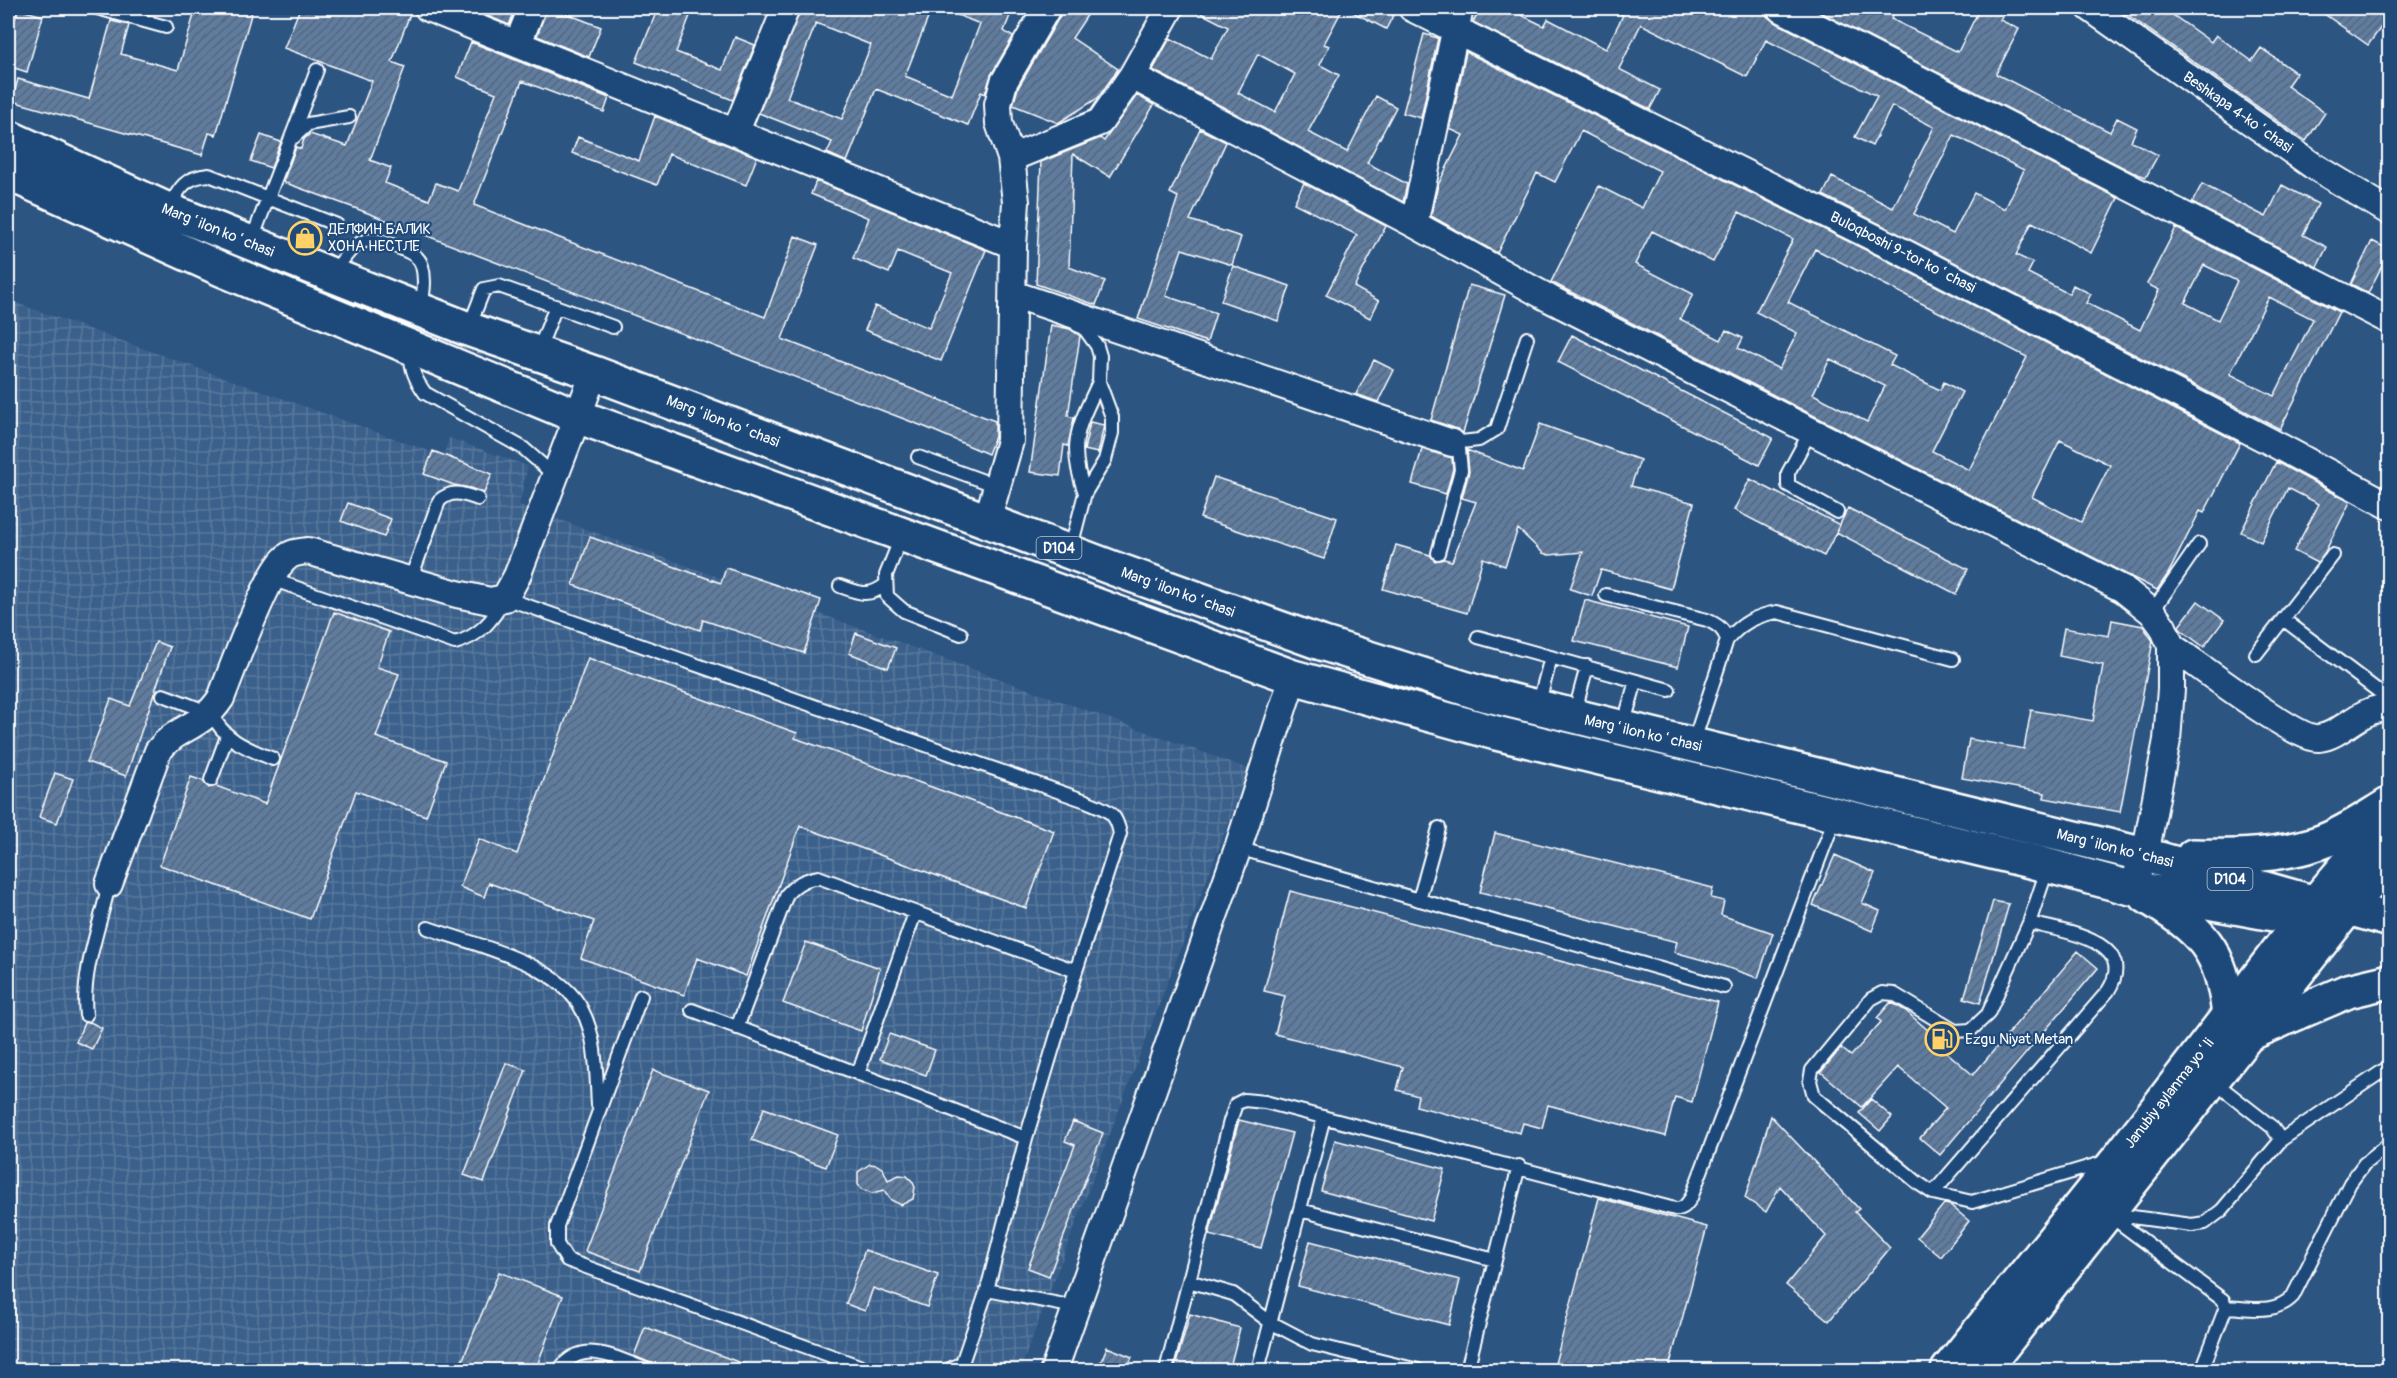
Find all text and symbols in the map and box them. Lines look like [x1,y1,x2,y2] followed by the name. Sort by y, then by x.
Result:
[2179,67,2296,158] street label: Beshkapa 4-koʻchasi
[159,199,277,262] street label: Margʻilon koʻchasi
[1827,207,1979,298] street label: Buloqboshi 9-tor koʻchasi
[287,220,323,256] shop icon: ДЕЛФИН БАЛИК ХОНА НЕСТЛЕ
[327,220,431,256] place label: ДЕЛФИН БАЛИК ХОНА НЕСТЛЕ
[663,391,782,452] street label: Margʻilon koʻchasi
[1036,537,1082,559] road number: D104
[1118,563,1238,622] street label: Margʻilon koʻchasi
[1582,711,1704,756] street label: Margʻilon koʻchasi
[2054,825,2176,872] street label: Margʻilon koʻchasi
[2208,868,2252,890] road number: D104
[1924,1021,1960,1057] fuel station icon: Ezgu Niyat Metan
[1965,1030,2073,1049] place label: Ezgu Niyat Metan
[2120,1034,2219,1152] street label: Janubiy aylanma yoʻli

